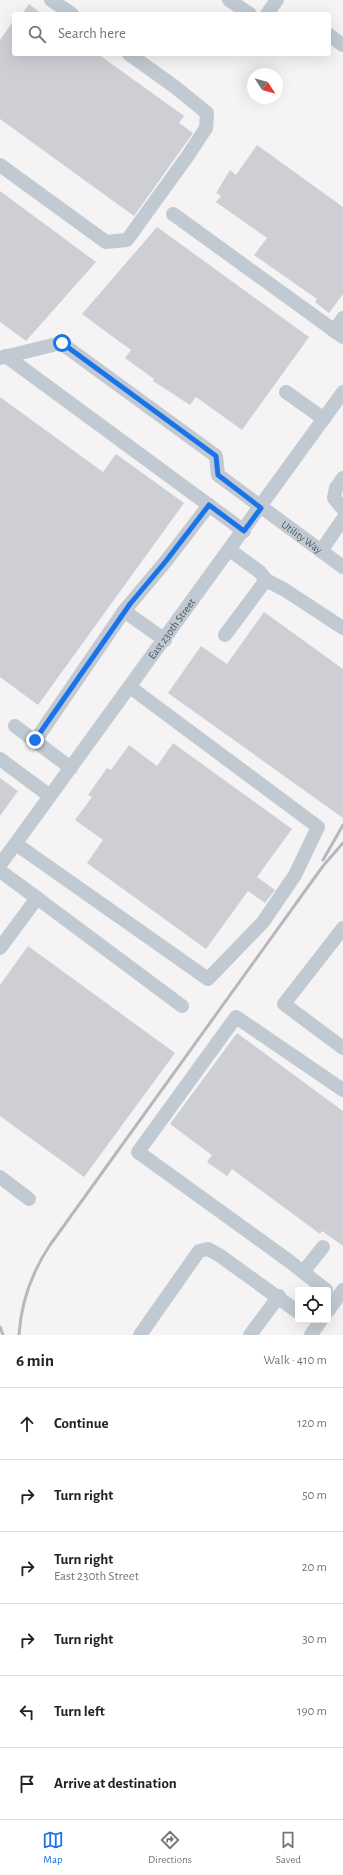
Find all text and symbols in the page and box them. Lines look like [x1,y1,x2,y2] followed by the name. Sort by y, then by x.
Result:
[12,12,331,56] search box
[26,23,48,45] icon: search
[58,26,126,41] text: Search here
[247,68,283,104] north arrow
[53,334,71,352] route start
[280,518,325,555] street label: Utility Way
[146,596,197,661] street label: East 230th Street
[26,731,44,749] route end
[295,1287,331,1323] map controls
[295,1287,331,1323] button: locate
[16,1352,54,1369] text: 6 min
[264,1354,327,1367] text: Walk · 410 m
[16,1413,38,1435] icon: ahead
[54,1416,109,1431] text: Continue
[297,1417,327,1430] text: 120 m
[16,1485,38,1507] icon: right
[54,1488,113,1503] text: Turn right
[302,1489,327,1502] text: 50 m
[54,1552,113,1567] text: Turn right
[16,1557,38,1579] icon: right
[302,1561,327,1574] text: 20 m
[54,1570,139,1583] text: East 230th Street
[16,1629,38,1651] icon: right
[54,1632,113,1647] text: Turn right
[302,1633,327,1646] text: 30 m
[16,1701,38,1723] icon: left
[54,1704,105,1719] text: Turn left
[297,1705,327,1718] text: 190 m
[16,1773,38,1795] icon: arrive
[54,1776,177,1791] text: Arrive at destination
[42,1829,64,1866] tab: Map
[148,1829,192,1866] tab: Directions
[276,1829,301,1866] tab: Saved

